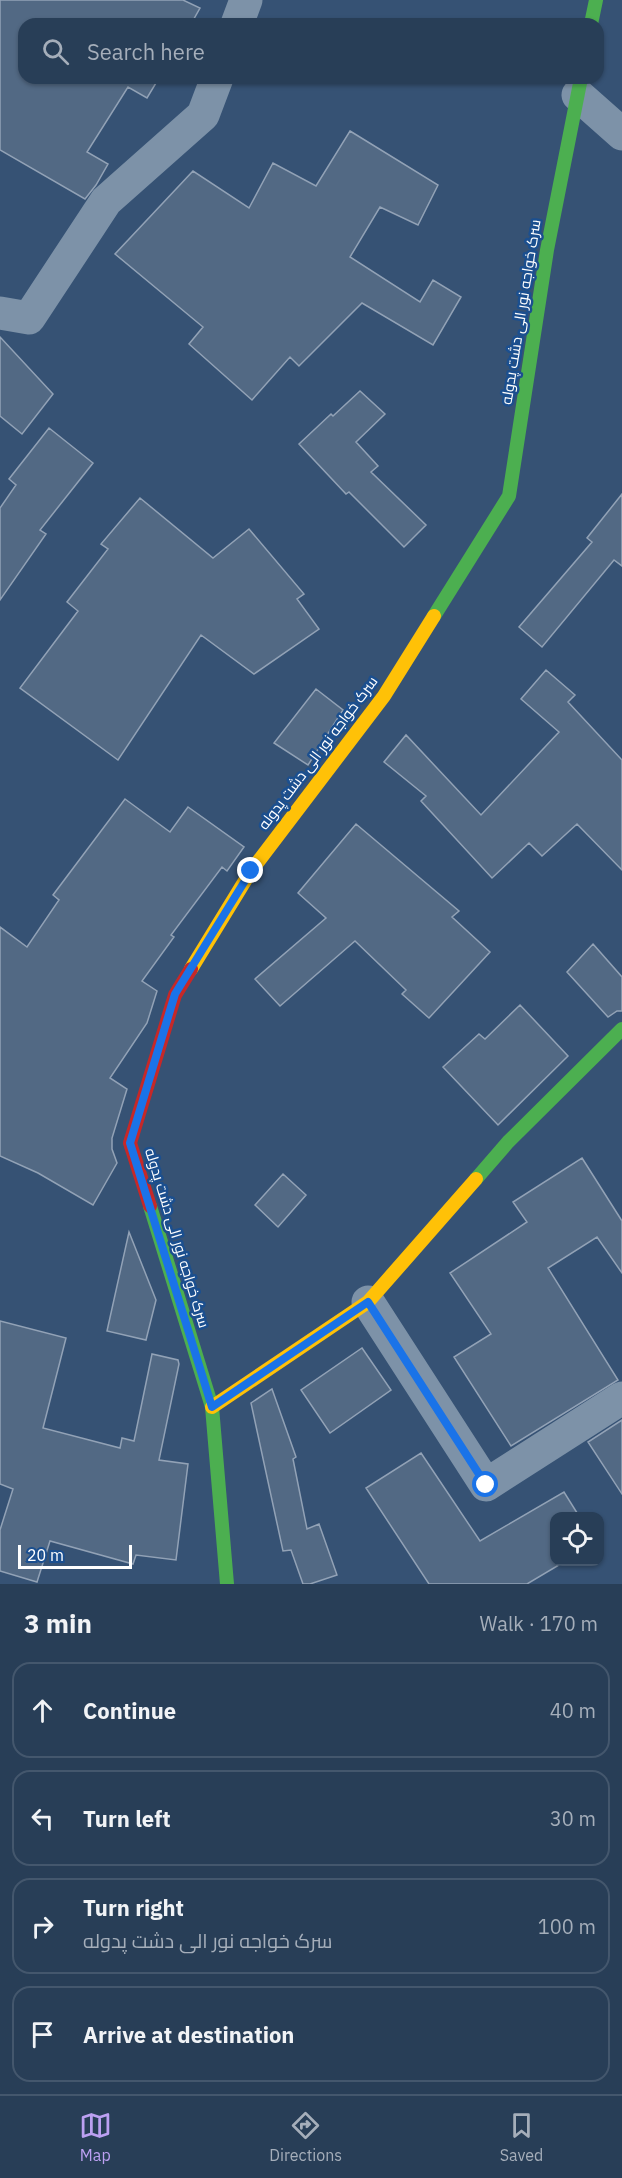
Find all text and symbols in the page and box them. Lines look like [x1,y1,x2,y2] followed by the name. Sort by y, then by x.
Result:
[18,18,604,84] search box
[39,35,72,68] icon: search
[87,37,205,66] text: Search here
[496,218,546,406] street label: سرک خواجه نور الی دشت پدوله
[254,672,382,834] street label: سرک خواجه نور الی دشت پدوله
[237,857,263,883] route end
[140,1146,214,1330] street label: سرک خواجه نور الی دشت پدوله
[472,1471,498,1497] route start
[550,1512,604,1566] map controls
[550,1512,604,1566] button: locate
[18,1542,132,1570] scale bar
[27,1545,64,1565] text: 20 m
[24,1606,92,1640] text: 3 min
[480,1610,598,1637] text: Walk · 170 m
[26,1694,59,1727] icon: ahead
[83,1696,176,1725] text: Continue
[550,1697,596,1724] text: 40 m
[26,1802,59,1835] icon: left
[83,1804,171,1833] text: Turn left
[550,1805,596,1832] text: 30 m
[83,1893,184,1922] text: Turn right
[26,1910,59,1943] icon: right
[538,1913,596,1940] text: 100 m
[83,1927,332,1954] text: سرک خواجه نور الی دشت پدوله
[26,2018,59,2051] icon: arrive
[83,2020,294,2049] text: Arrive at destination
[79,2109,112,2165] tab: Map
[269,2109,342,2165] tab: Directions
[500,2109,543,2165] tab: Saved

